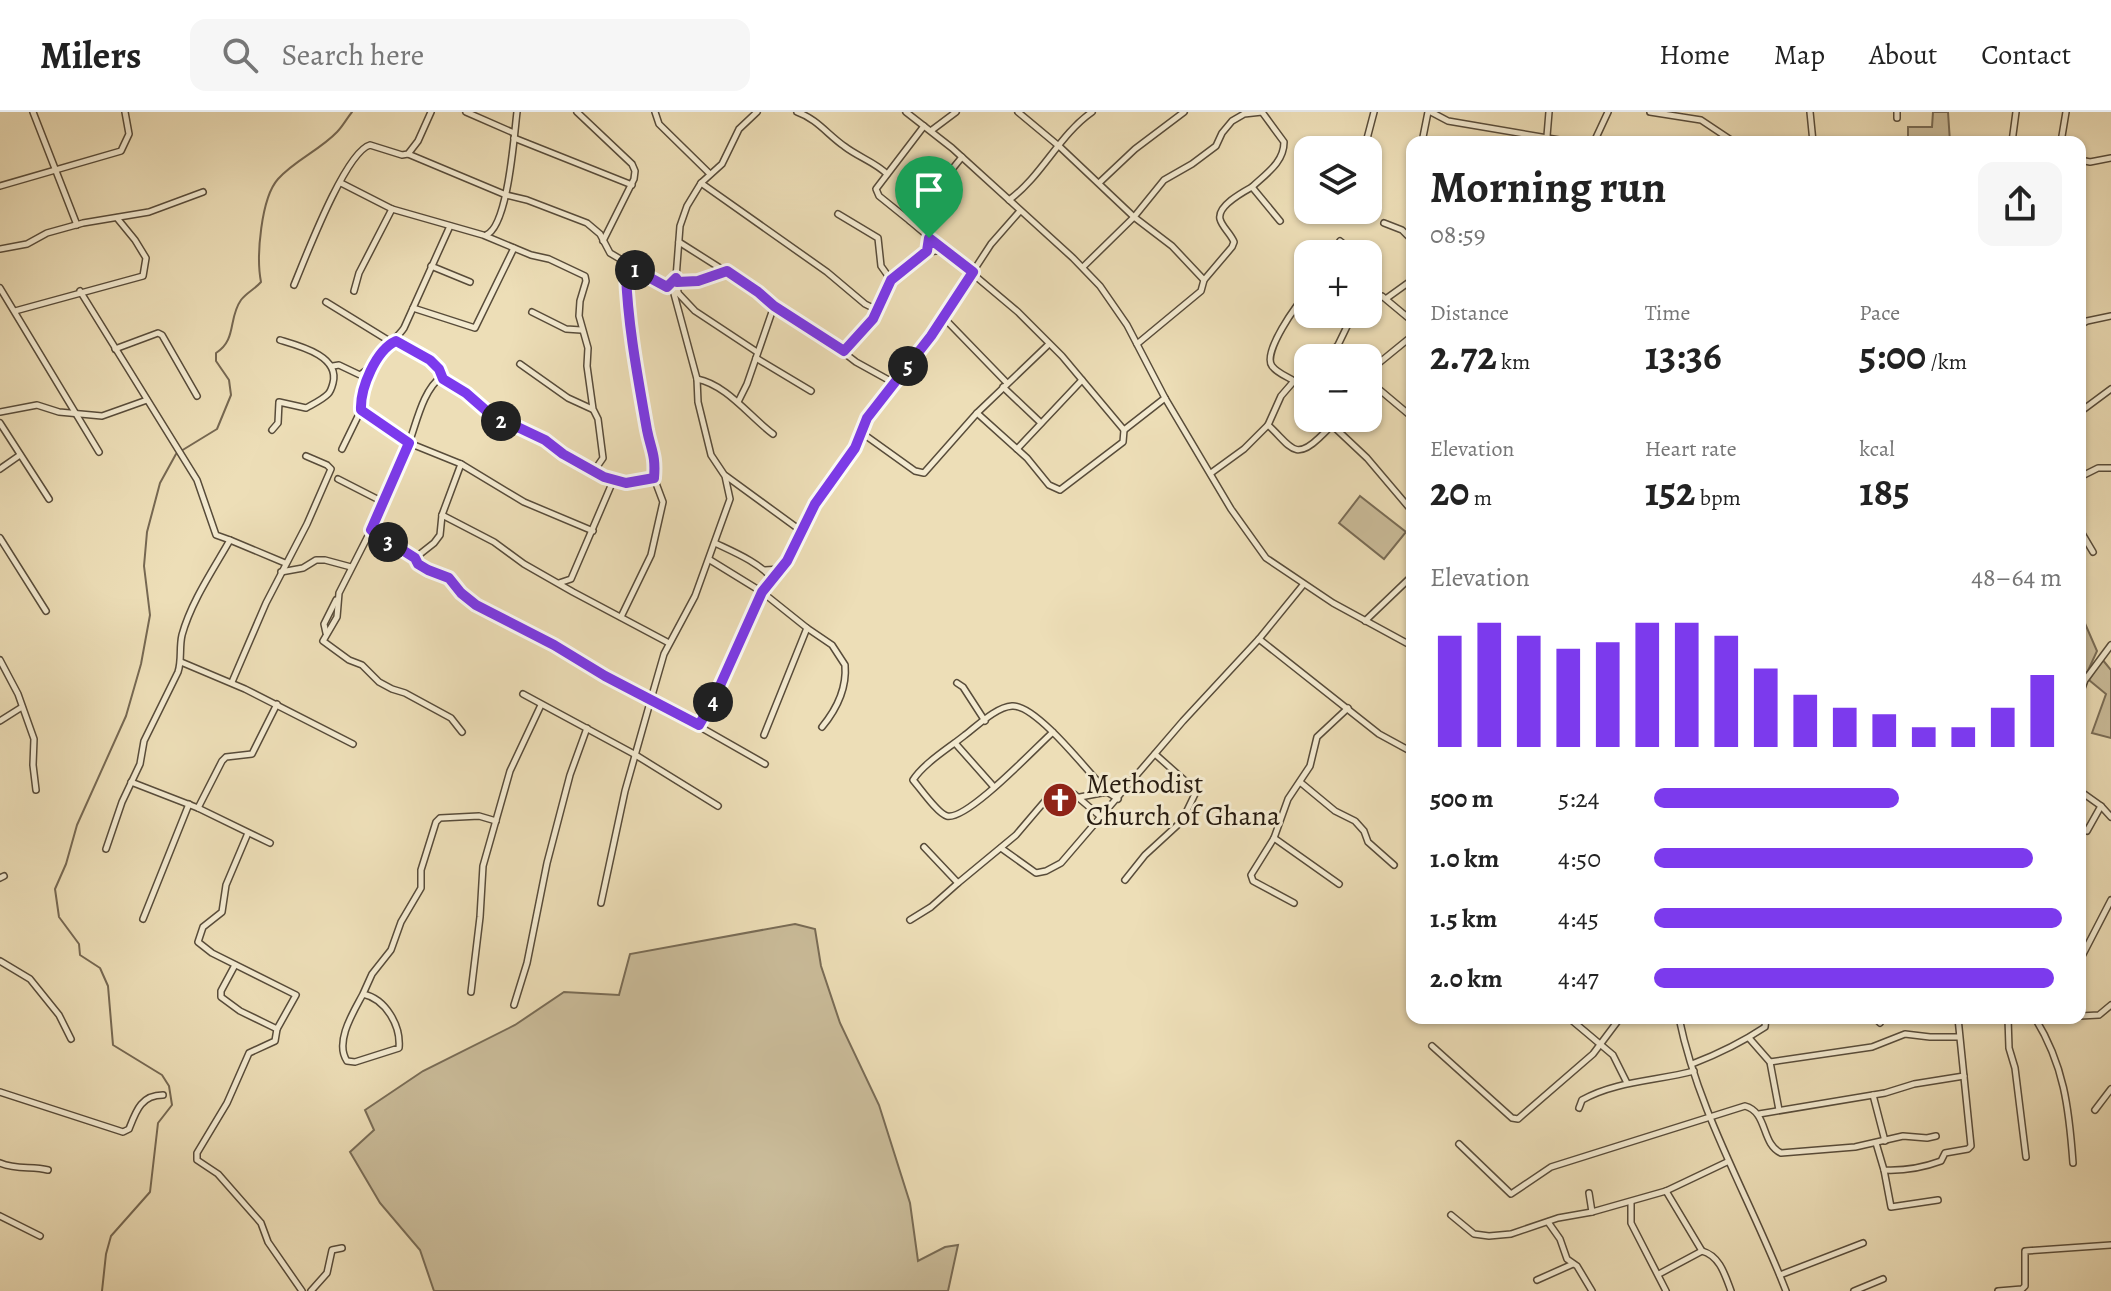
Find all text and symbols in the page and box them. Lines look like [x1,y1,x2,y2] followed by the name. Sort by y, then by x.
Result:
[190,19,750,91] search box
[40,29,142,81] text: Milers
[218,33,262,77] icon: search
[282,35,424,75] text: Search here
[1659,36,1730,74] text: Home
[1774,36,1825,74] text: Map
[1869,36,1937,74] text: About
[1981,36,2071,74] text: Contact
[1294,136,1382,432] map controls
[1294,136,1382,224] button: layers
[895,156,963,238] pin
[1430,157,1666,217] text: Morning run
[1978,162,2062,246] button: share
[907,168,951,212] icon: arrive
[1430,217,1486,252] text: 08:59
[1294,240,1382,328] button: +
[615,250,655,290] pin: 1
[631,255,639,285] text: 1
[1430,298,1509,328] text: Distance
[1645,298,1690,328] text: Time
[1859,298,1900,328] text: Pace
[1430,328,1497,383] text: 2.72
[1645,328,1722,383] text: 13:36
[1859,328,1926,383] text: 5:00
[1294,344,1382,432] button: −
[888,346,928,386] pin: 5
[1497,347,1530,377] text: km
[1926,347,1967,377] text: /km
[903,351,913,381] text: 5
[481,401,521,441] pin: 2
[496,406,506,436] text: 2
[1430,434,1514,464] text: Elevation
[1645,434,1737,464] text: Heart rate
[1859,434,1895,464] text: kcal
[1430,464,1469,519] text: 20
[1645,464,1695,519] text: 152
[1859,464,1910,519] text: 185
[1469,483,1492,513] text: m
[1695,483,1741,513] text: bpm
[368,522,408,562] pin: 3
[383,527,393,557] text: 3
[1430,560,1530,595] text: Elevation
[1971,560,2062,595] text: 48–64 m
[693,682,733,722] pin: 4
[708,687,718,717] text: 4
[1086,765,1280,835] place label: Methodist Church of Ghana
[1041,781,1079,819] church icon: Methodist Church of Ghana
[1430,781,1494,816] text: 500 m
[1558,781,1600,816] text: 5:24
[1430,841,1499,876] text: 1.0 km
[1558,841,1601,876] text: 4:50
[1430,901,1497,936] text: 1.5 km
[1558,901,1599,936] text: 4:45
[1430,961,1503,996] text: 2.0 km
[1558,961,1599,996] text: 4:47

